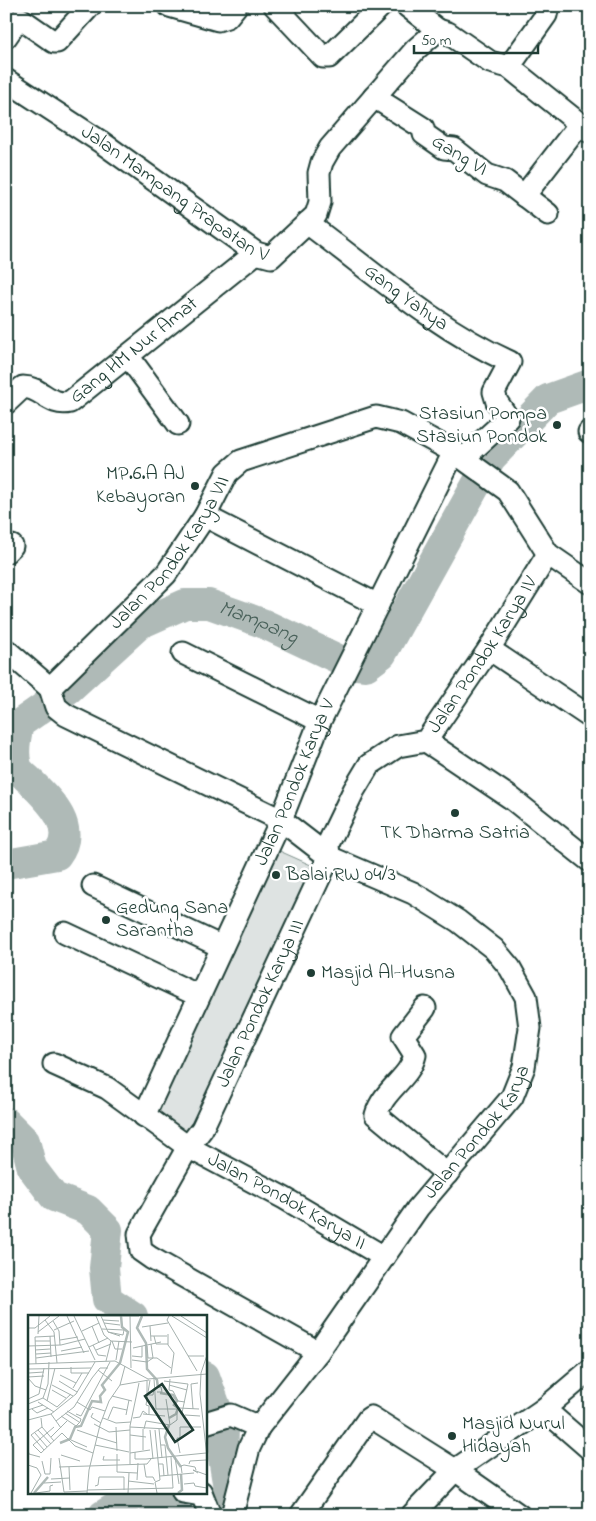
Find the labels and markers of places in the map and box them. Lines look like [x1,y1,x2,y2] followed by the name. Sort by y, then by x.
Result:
[416,400,547,452] place label: Stasiun Pompa Stasiun Pondok
[551,419,563,431] marker: Stasiun Pompa Stasiun Pondok
[96,460,185,512] place label: MP.6.A AJ Kebayoran
[189,480,201,492] marker: MP.6.A AJ Kebayoran
[449,807,461,819] marker: TK Dharma Satria
[380,819,530,848] place label: TK Dharma Satria
[285,861,396,890] place label: Balai RW 04/3
[270,869,282,881] marker: Balai RW 04/3
[116,894,228,946] place label: Gedung Sana Sarantha
[100,914,112,926] marker: Gedung Sana Sarantha
[321,959,455,988] place label: Masjid Al-Husna
[305,967,317,979] marker: Masjid Al-Husna
[462,1410,565,1462] place label: Masjid Nurul Hidayah
[446,1430,458,1442] marker: Masjid Nurul Hidayah

